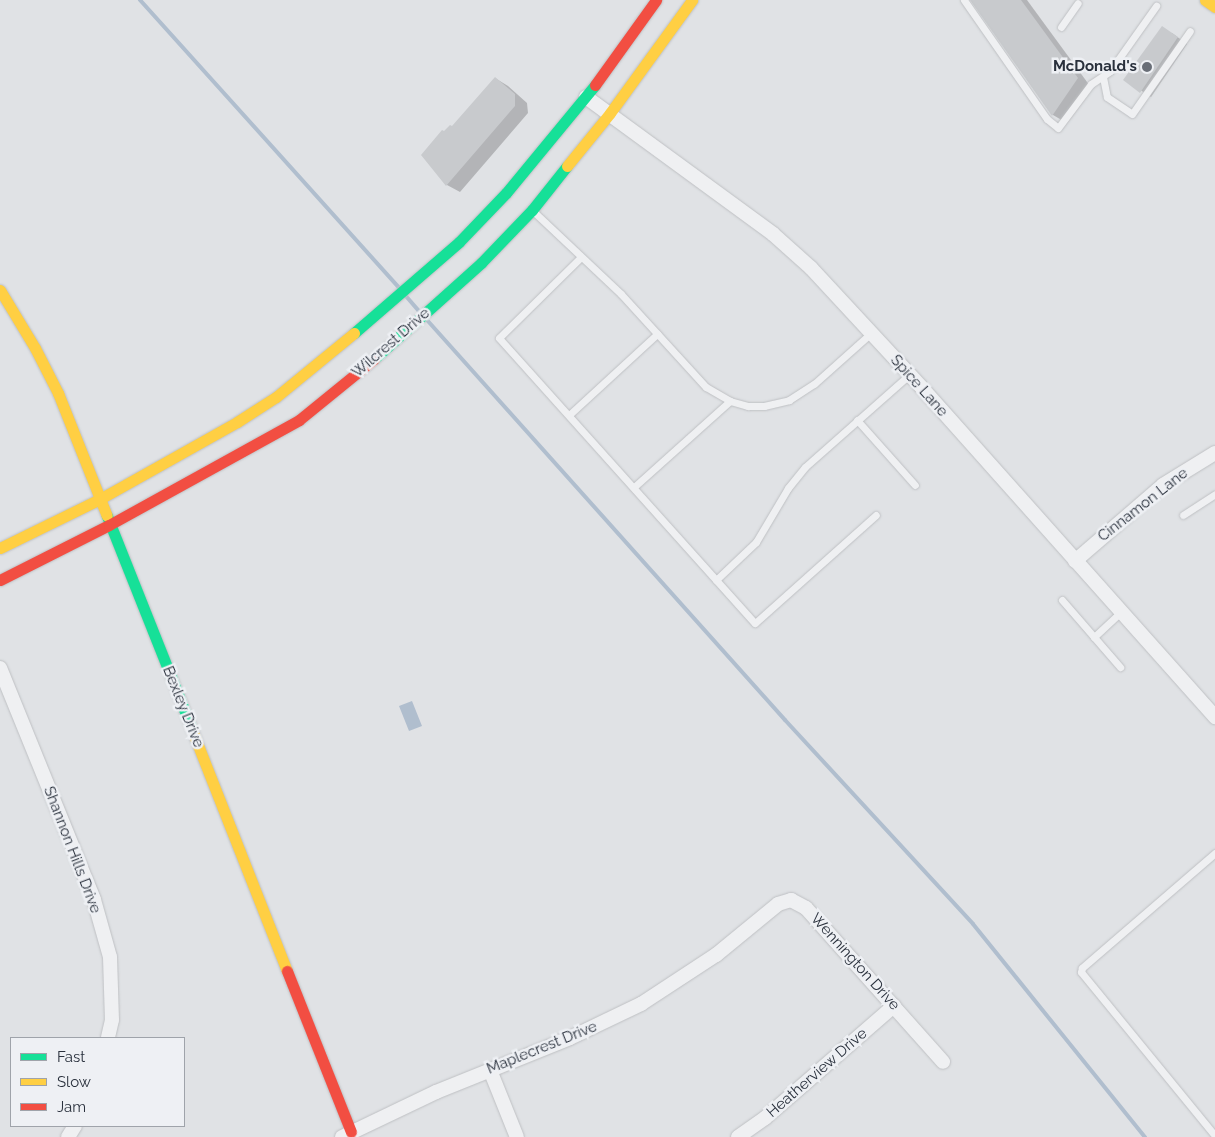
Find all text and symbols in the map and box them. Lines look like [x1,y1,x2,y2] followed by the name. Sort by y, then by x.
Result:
[1053,58,1137,76] place label: McDonald's
[1141,61,1153,73] marker: McDonald's
[348,304,434,382] street label: Wilcrest Drive
[887,351,951,421] street label: Spice Lane
[1095,464,1191,546] street label: Cinnamon Lane
[158,664,208,750] street label: Bexley Drive
[40,784,104,916] street label: Shannon Hills Drive
[807,910,903,1014] street label: Wennington Drive
[484,1018,600,1078] street label: Maplecrest Drive
[763,1024,871,1122] street label: Heatherview Drive
[10,1037,185,1127] legend
[57,1048,85,1066] text: Fast
[57,1073,91,1091] text: Slow
[57,1098,86,1116] text: Jam

